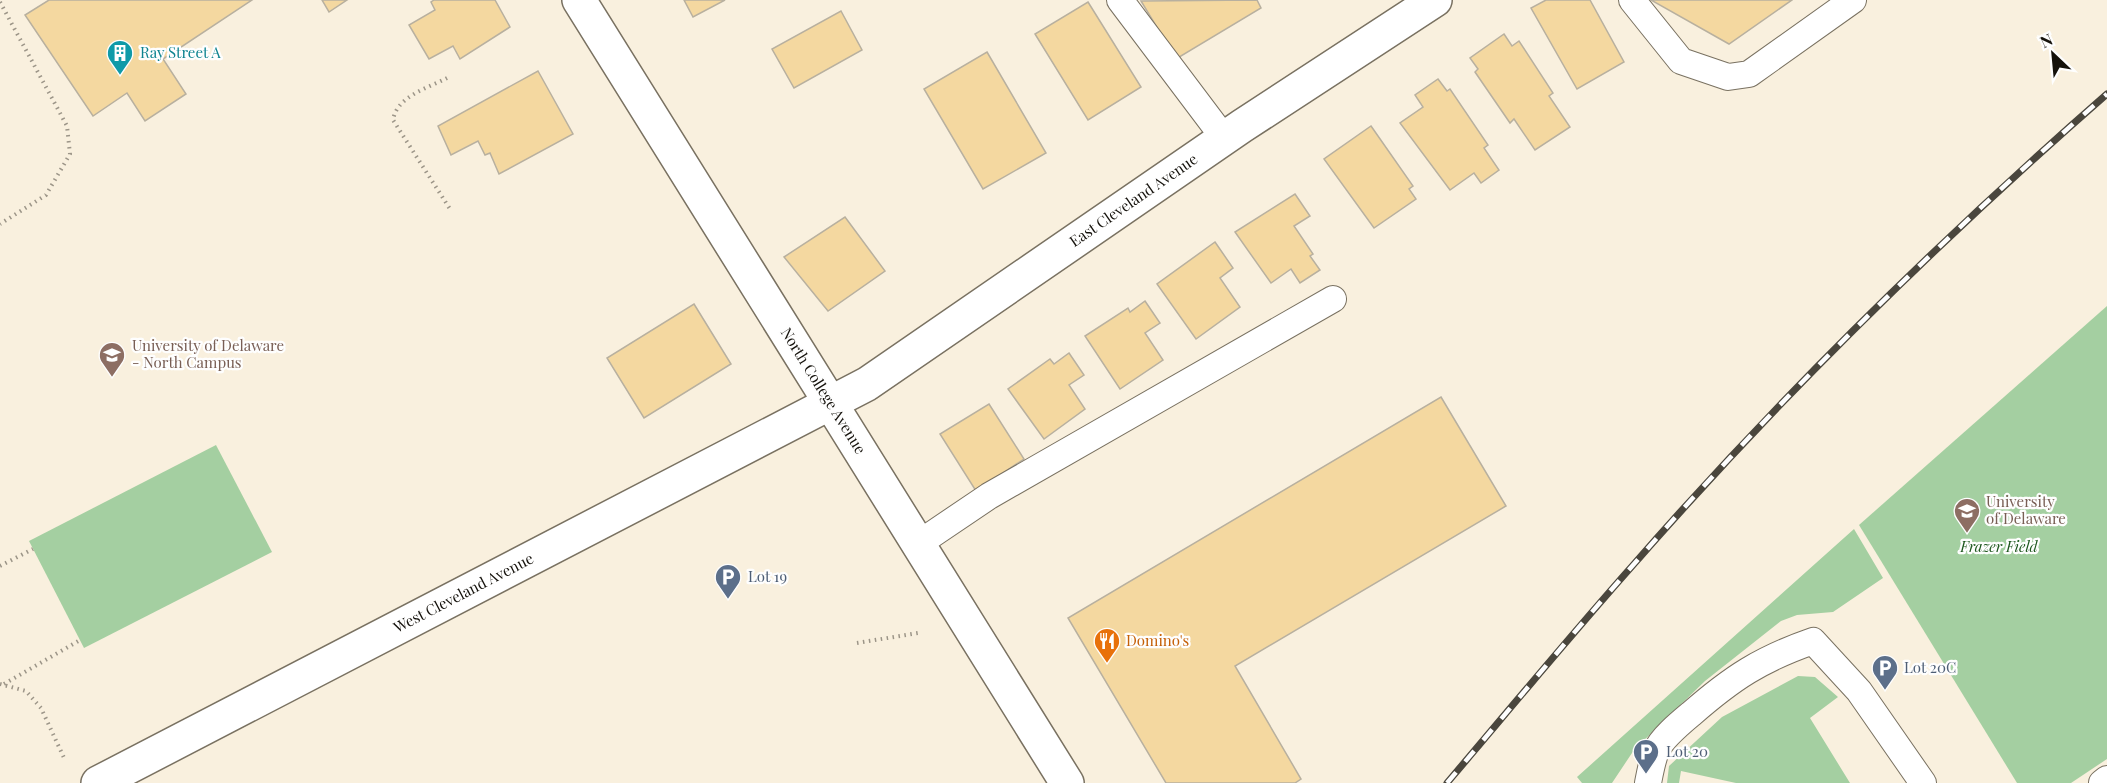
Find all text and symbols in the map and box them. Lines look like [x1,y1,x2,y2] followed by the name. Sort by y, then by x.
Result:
[2023,24,2083,84] north arrow
[2036,28,2056,52] text: N
[105,38,135,76] building icon: Ray Street A
[140,42,221,62] place label: Ray Street A
[1065,149,1201,251] street label: East Cleveland Avenue
[777,323,871,457] street label: North College Avenue
[132,335,284,372] place label: University of Delaware - North Campus
[97,340,127,378] school or university icon: University of Delaware - North Campus
[1986,491,2066,528] place label: University of Delaware
[1952,496,1982,534] school or university icon: University of Delaware
[1959,536,2039,556] park label: Frazer Field
[389,548,537,637] street label: West Cleveland Avenue
[713,562,743,600] parking icon: Lot 19
[748,566,787,586] place label: Lot 19
[1092,626,1122,664] restaurant icon: Domino's
[1126,630,1189,650] place label: Domino's
[1870,653,1900,691] parking icon: Lot 20C
[1904,657,1956,677] place label: Lot 20C
[1631,737,1661,775] parking icon: Lot 20
[1666,741,1708,761] place label: Lot 20

